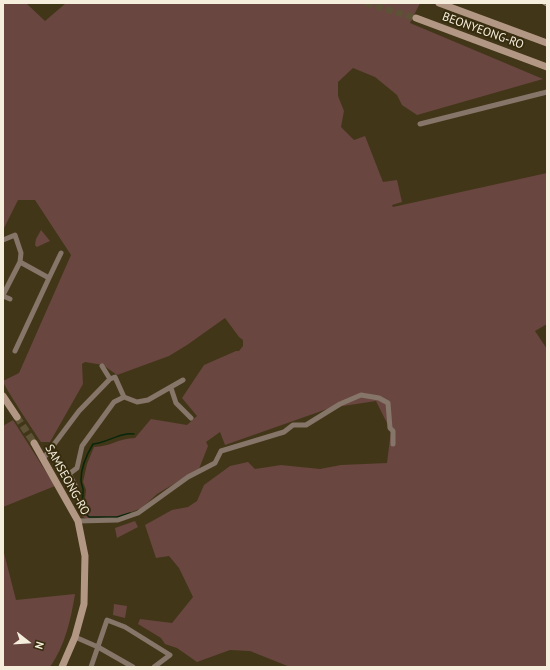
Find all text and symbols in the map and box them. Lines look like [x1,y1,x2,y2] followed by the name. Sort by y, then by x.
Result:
[440,10,526,52] street label: BEONYEONG-RO
[42,442,92,518] street label: SAMSEONG-RO
[8,622,48,662] north arrow
[32,640,47,651] text: N

